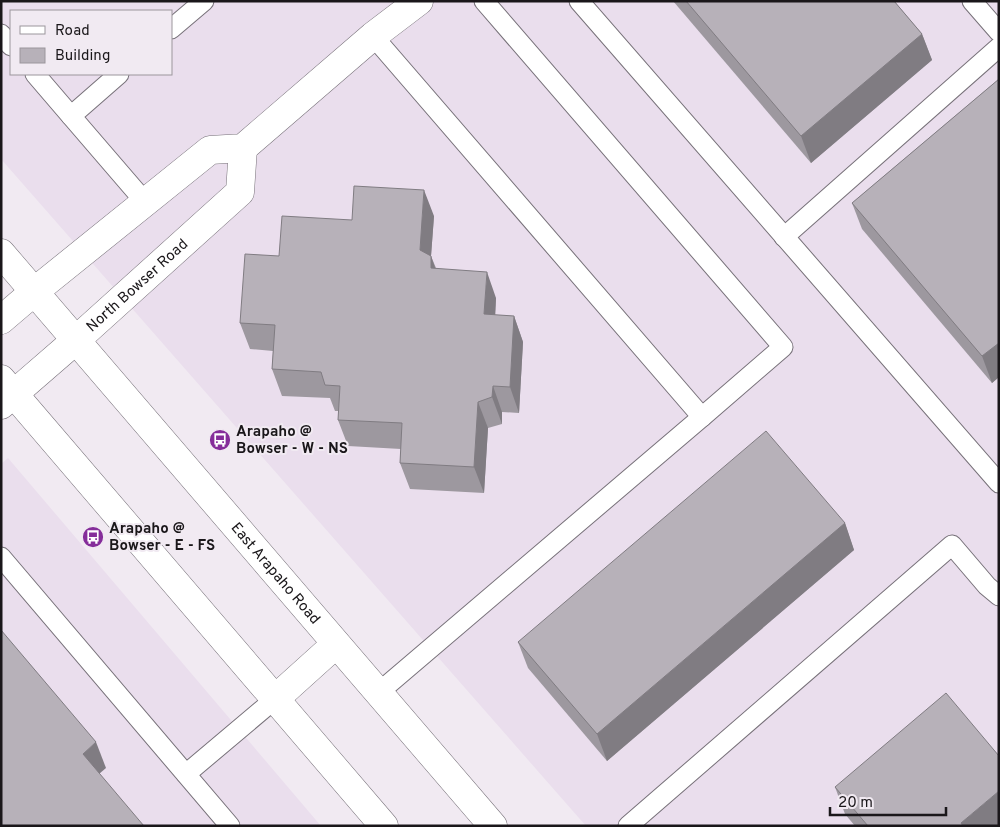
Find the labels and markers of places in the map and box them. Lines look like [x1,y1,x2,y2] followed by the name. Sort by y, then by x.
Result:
[236,423,348,459] place label: Arapaho @ Bowser - W - NS
[208,428,232,452] bus stop icon: Arapaho @ Bowser - W - NS
[109,520,215,556] place label: Arapaho @ Bowser - E - FS
[81,525,105,549] bus stop icon: Arapaho @ Bowser - E - FS

